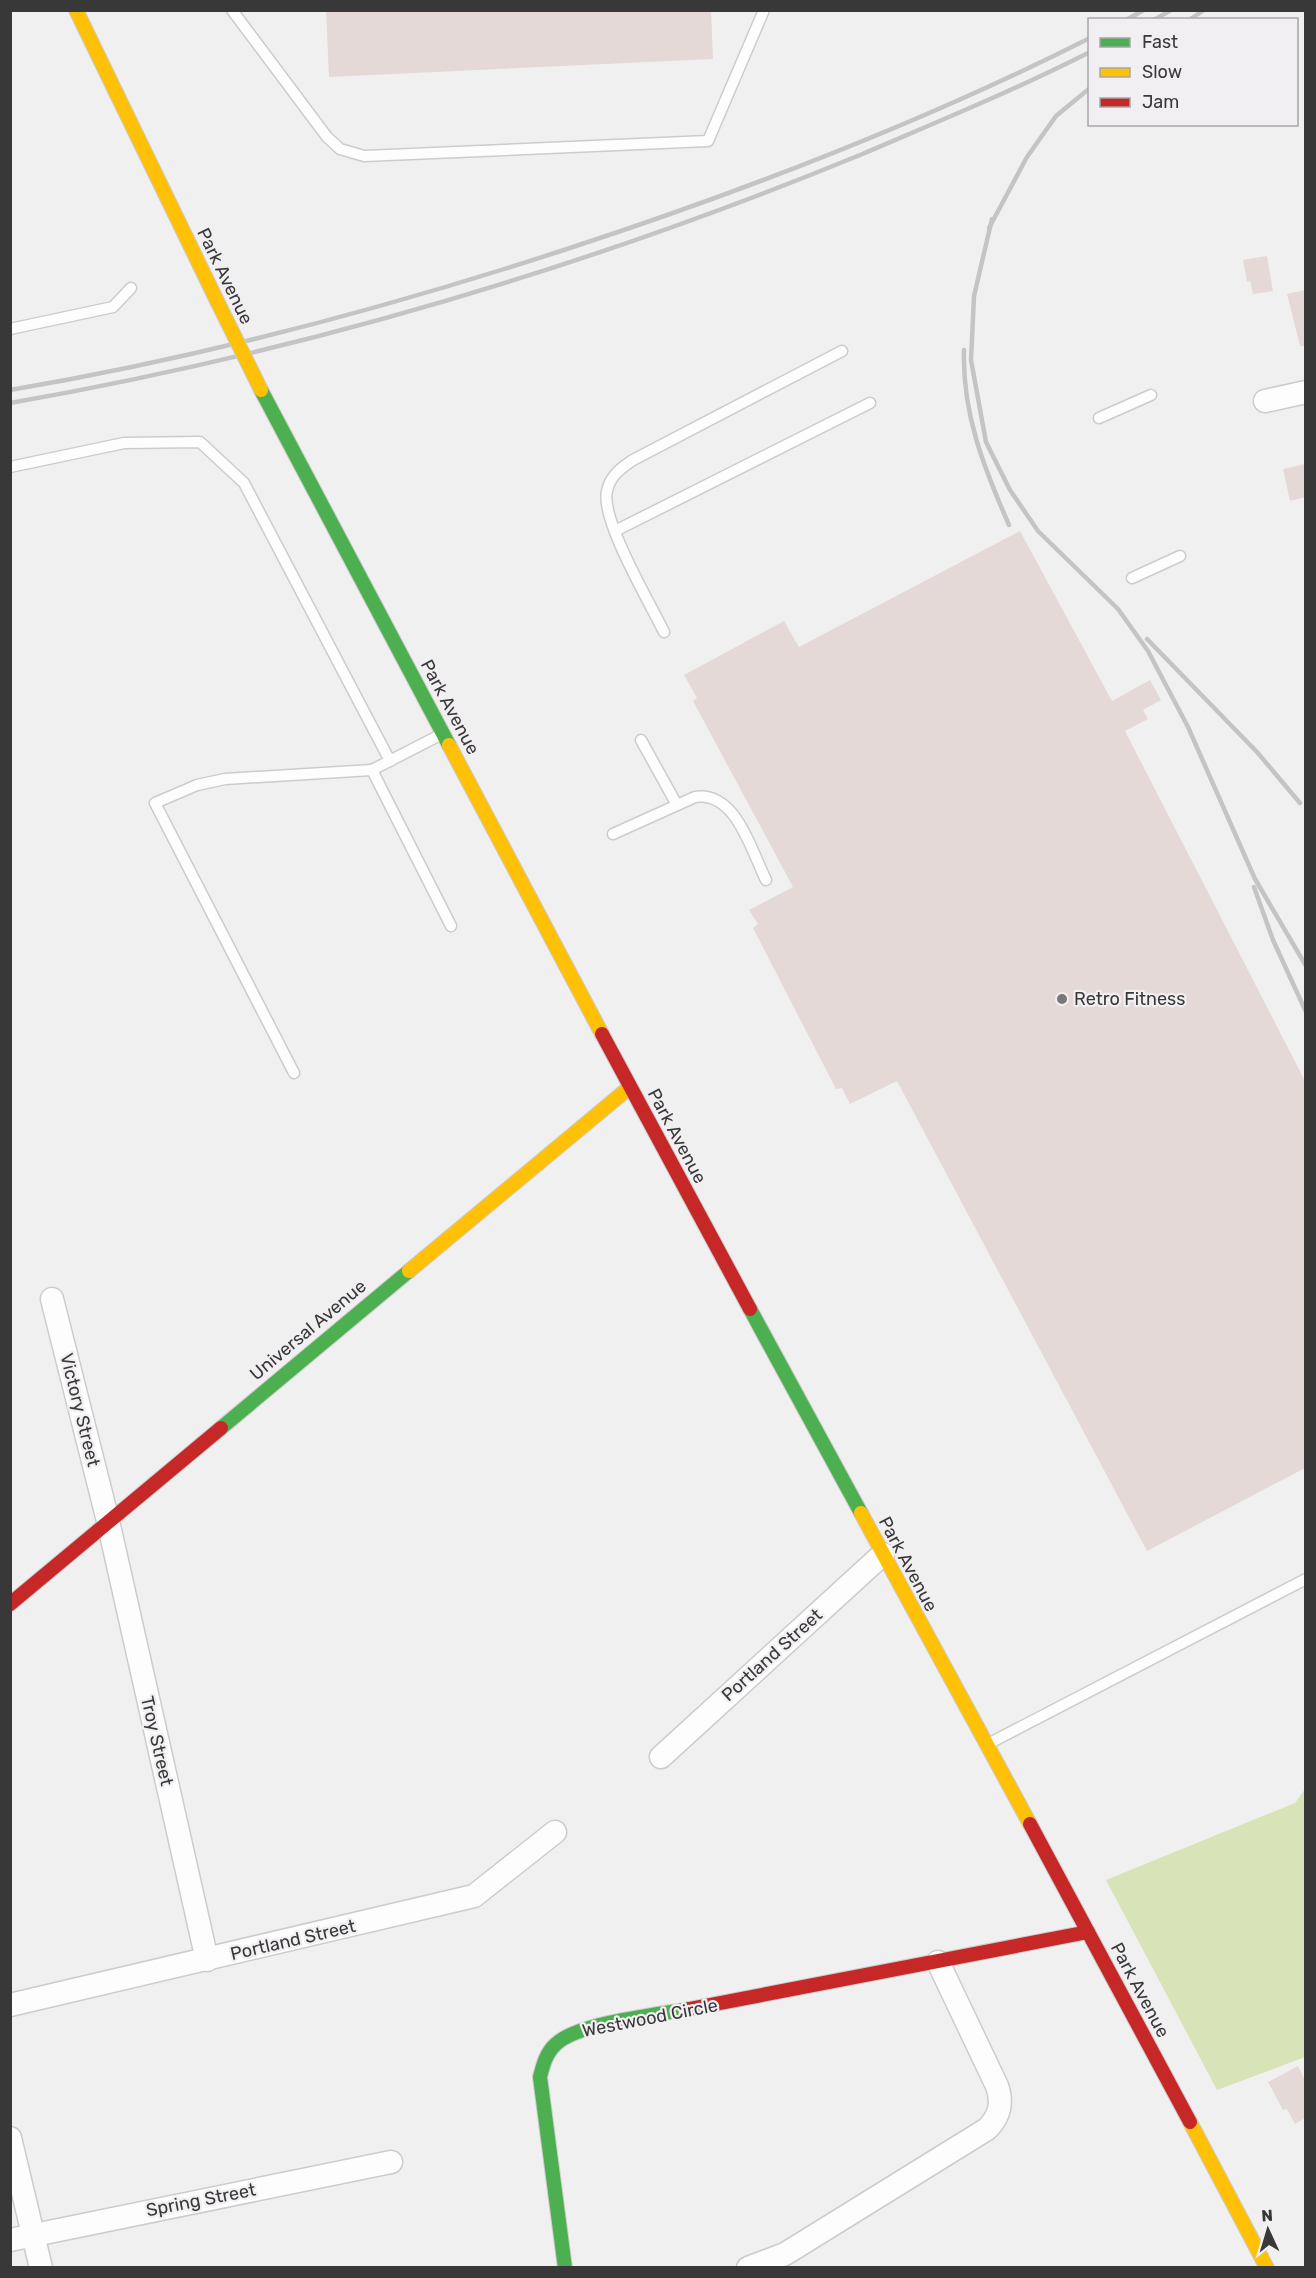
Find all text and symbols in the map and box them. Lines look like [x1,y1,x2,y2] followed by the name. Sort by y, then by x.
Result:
[1088,18,1298,126] legend
[1142,31,1178,53] text: Fast
[1142,61,1182,83] text: Slow
[1142,91,1179,113] text: Jam
[192,224,258,328] street label: Park Avenue
[416,656,484,758] street label: Park Avenue
[1074,988,1185,1010] place label: Retro Fitness
[1055,992,1069,1006] marker: Retro Fitness
[643,1085,711,1187] street label: Park Avenue
[245,1275,371,1385] street label: Universal Avenue
[55,1351,105,1469] street label: Victory Street
[874,1513,942,1615] street label: Park Avenue
[717,1604,827,1706] street label: Portland Street
[136,1694,178,1788] street label: Troy Street
[228,1915,358,1965] street label: Portland Street
[1106,1939,1174,2041] street label: Park Avenue
[580,1994,720,2042] street label: Westwood Circle
[144,2179,258,2221] street label: Spring Street
[1238,2200,1298,2260] north arrow
[1261,2206,1273,2225] text: N

